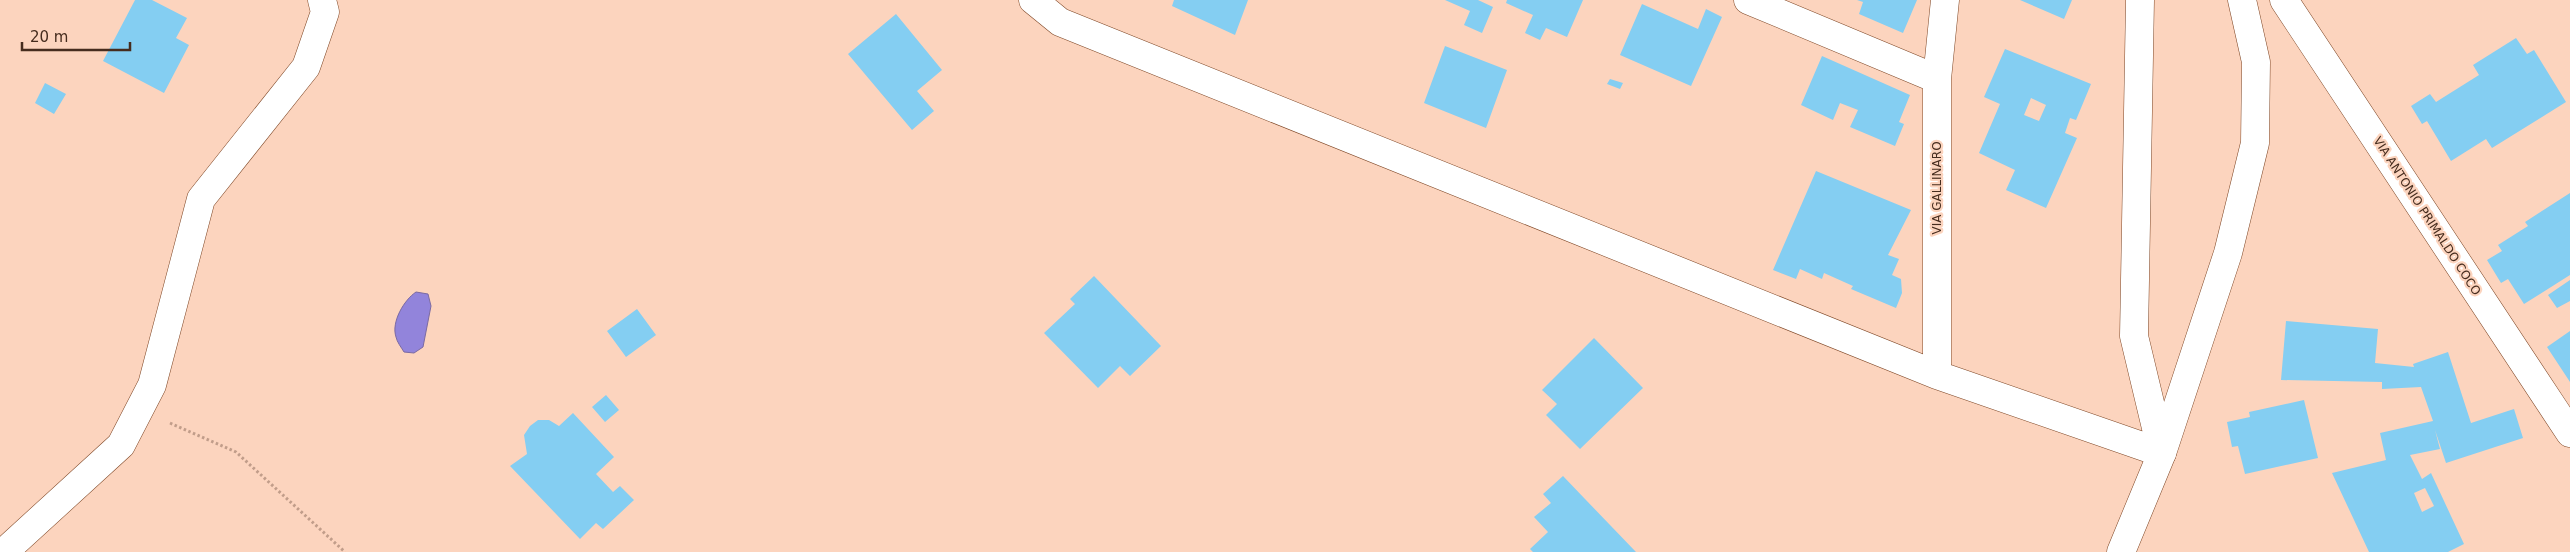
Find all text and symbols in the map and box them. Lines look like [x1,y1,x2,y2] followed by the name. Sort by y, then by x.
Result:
[22,20,130,52] scale bar
[30,28,68,46] text: 20 m
[2370,134,2484,298] street label: VIA ANTONIO PRIMALDO COCO
[1930,141,1944,235] street label: VIA GALLINARO

